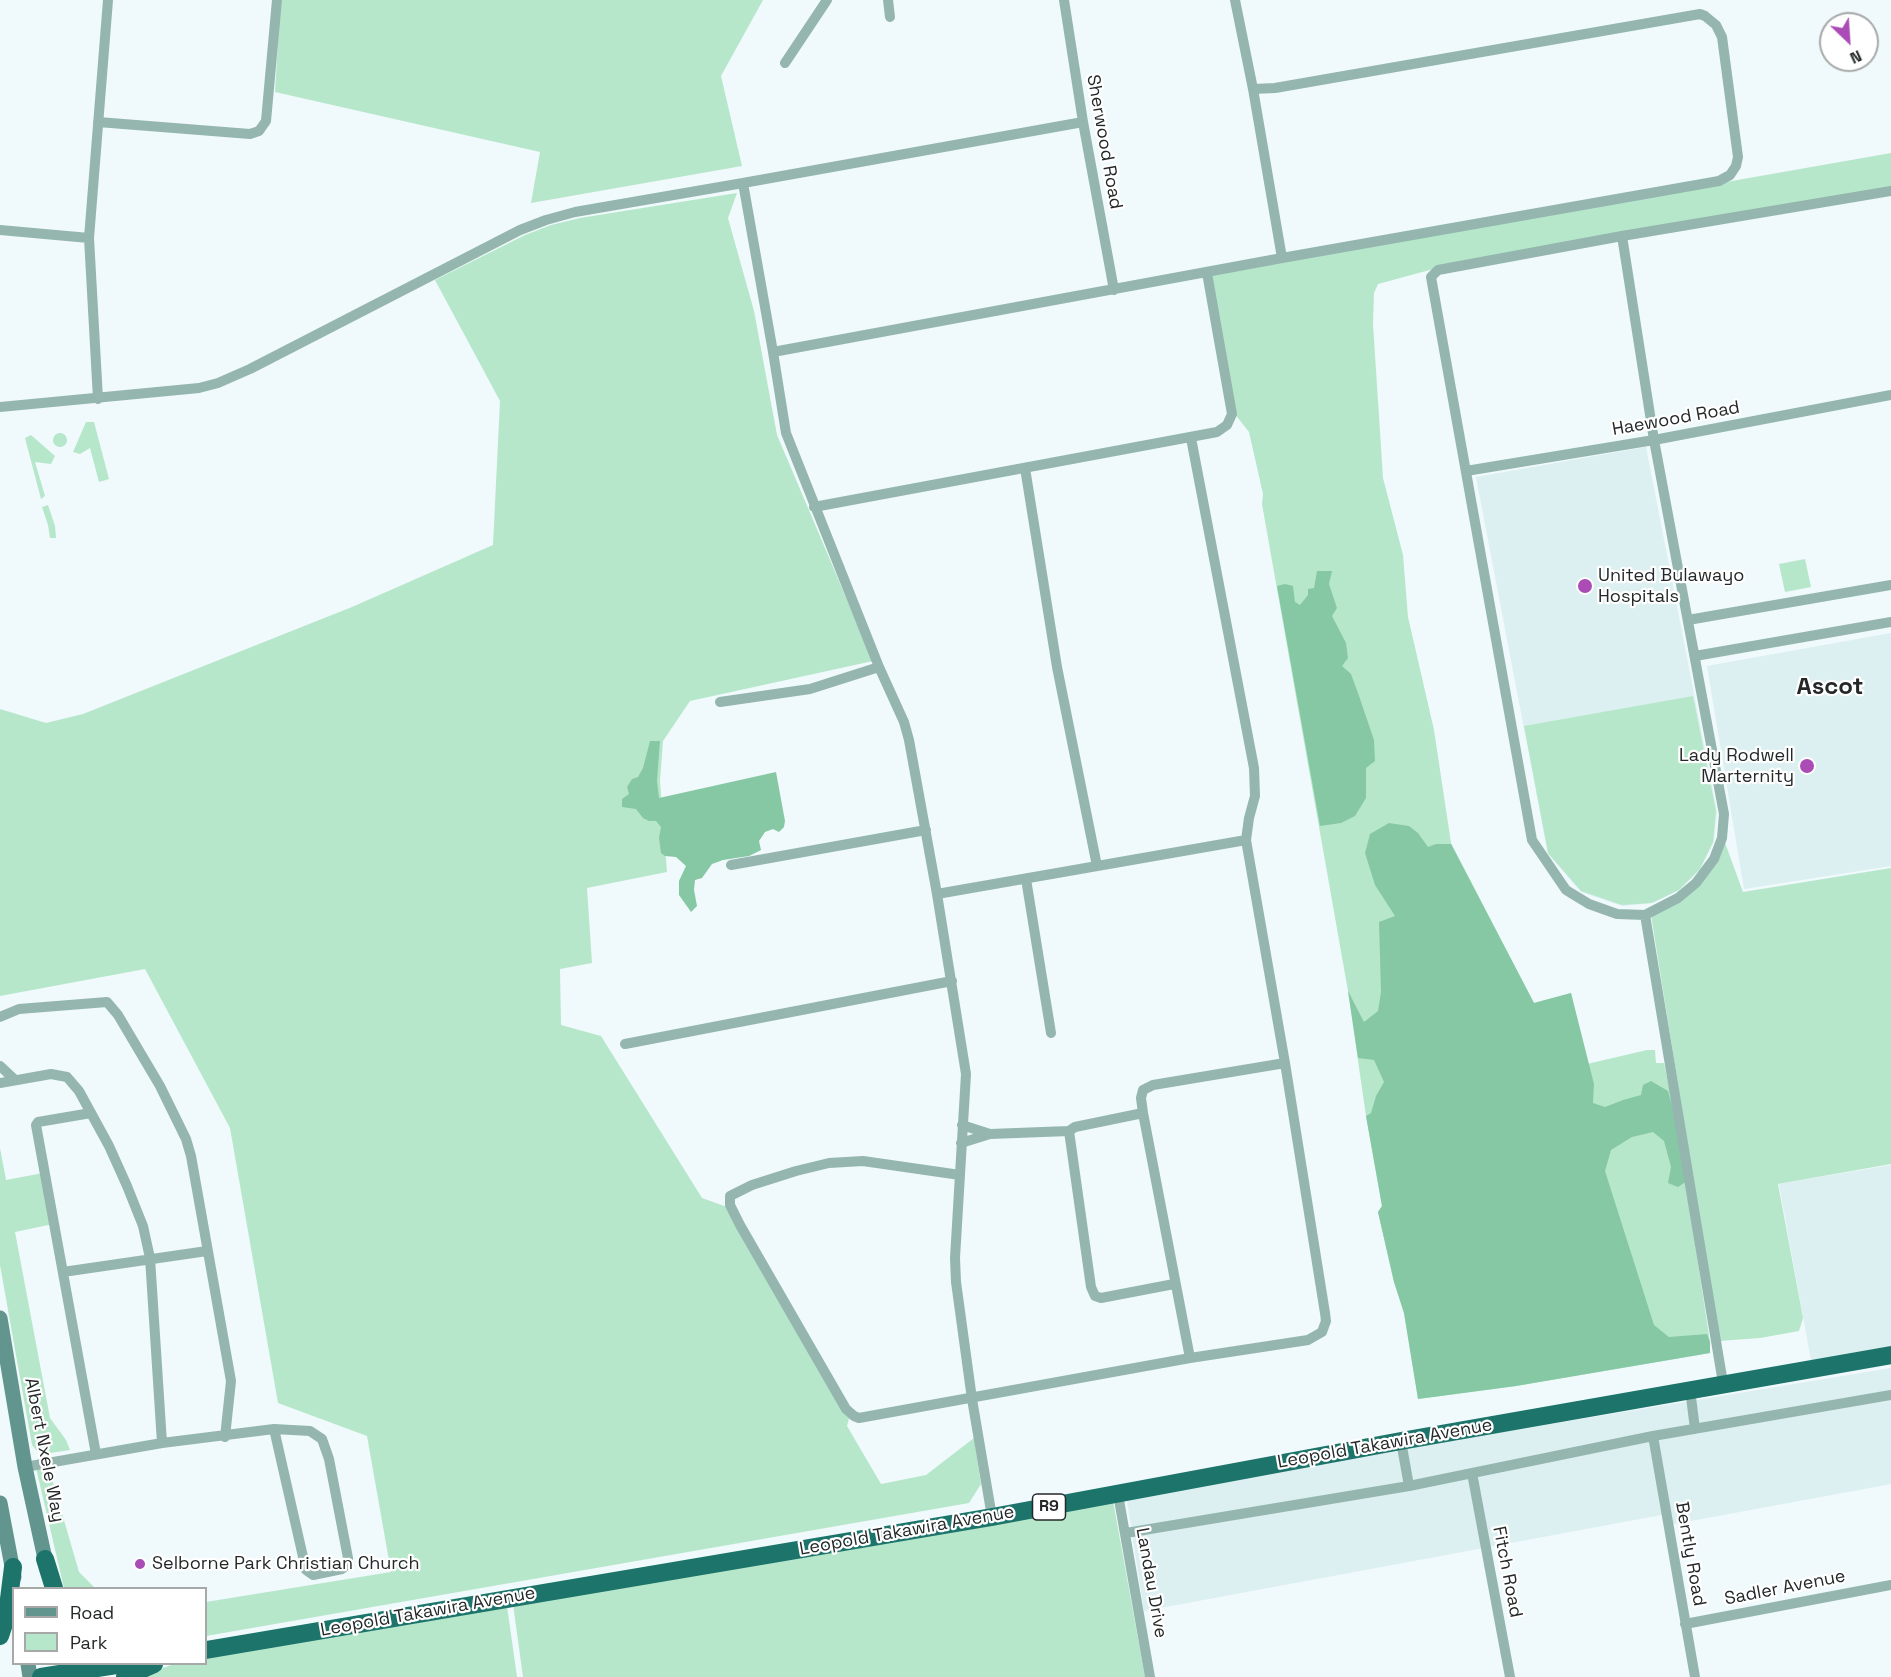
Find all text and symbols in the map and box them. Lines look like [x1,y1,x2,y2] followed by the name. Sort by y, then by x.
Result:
[1819,12,1879,72] north arrow
[1847,45,1865,69] text: N
[1082,73,1126,211] street label: Sherwood Road
[1610,397,1742,441] street label: Haewood Road
[1598,565,1744,608] place label: United Bulawayo Hospitals
[1576,577,1594,595] marker: United Bulawayo Hospitals
[1796,673,1864,701] district label: Ascot
[1679,745,1794,788] place label: Lady Rodwell Marternity
[1798,757,1816,775] marker: Lady Rodwell Marternity
[19,1376,69,1524] street label: Albert Nxele Way
[1276,1414,1494,1474] street label: Leopold Takawira Avenue
[1032,1494,1066,1520] road number: R9
[1670,1500,1710,1608] street label: Bently Road
[798,1501,1016,1561] street label: Leopold Takawira Avenue
[1488,1524,1526,1620] street label: Fitch Road
[1131,1526,1171,1640] street label: Landau Drive
[152,1553,419,1575] place label: Selborne Park Christian Church
[133,1557,147,1571] marker: Selborne Park Christian Church
[1723,1566,1847,1610] street label: Sadler Avenue
[319,1582,537,1642] street label: Leopold Takawira Avenue
[12,1587,207,1665] legend
[70,1601,114,1624] text: Road
[70,1631,107,1654] text: Park

